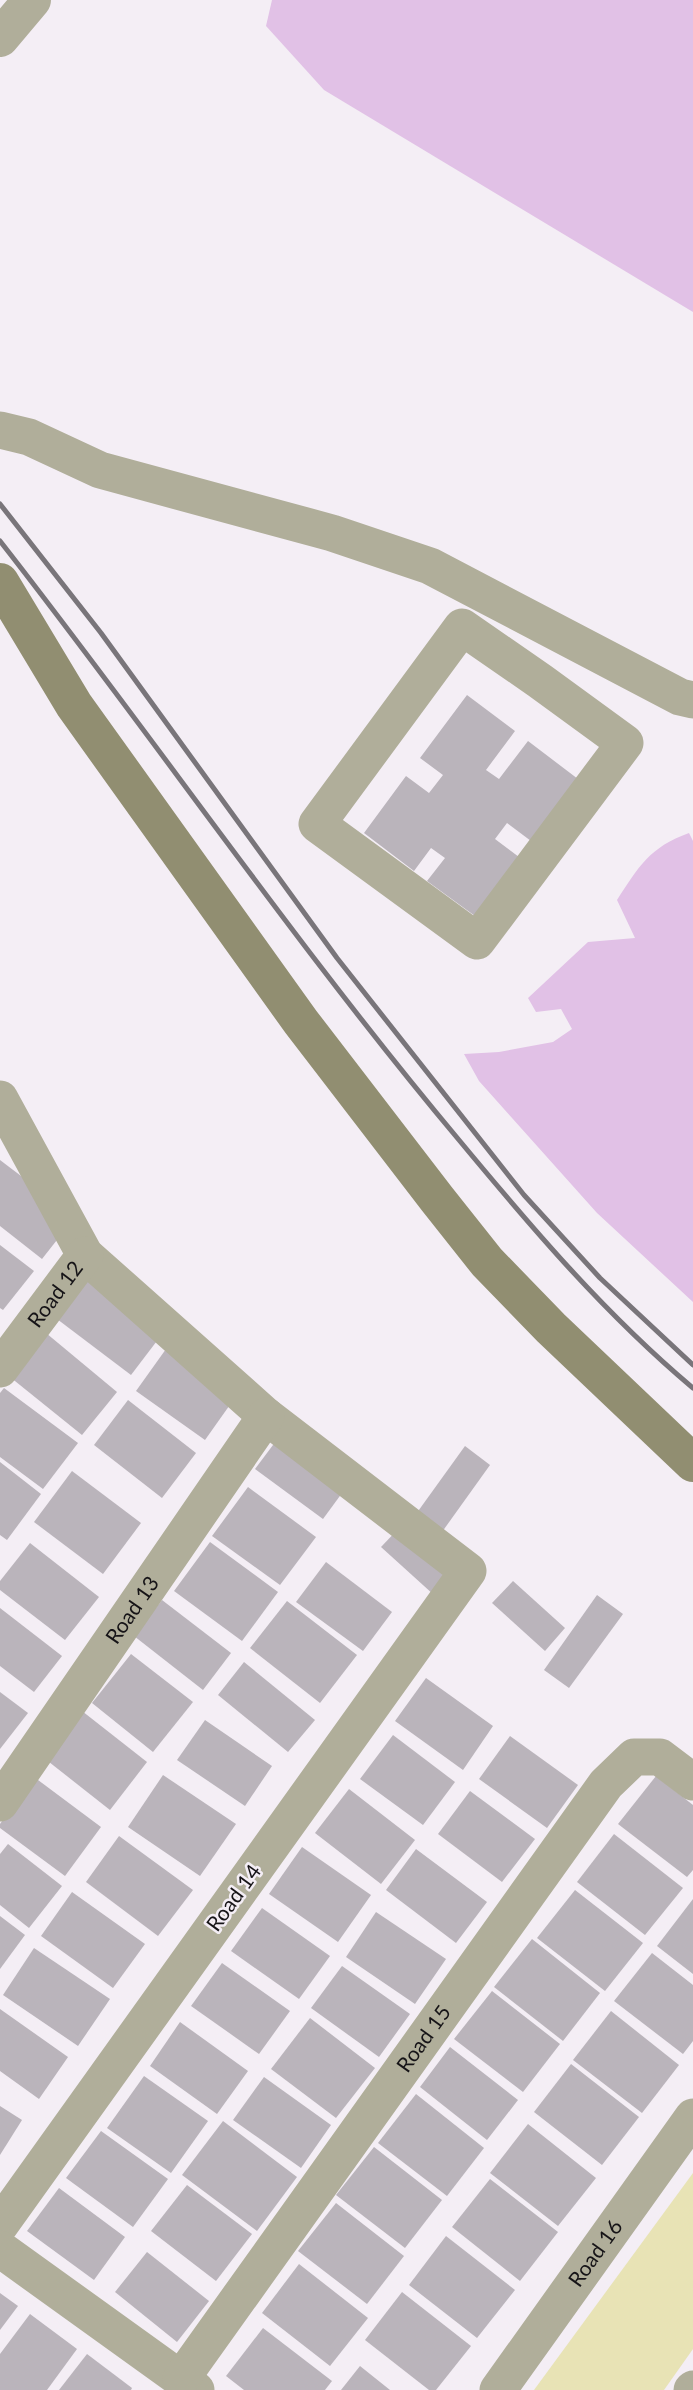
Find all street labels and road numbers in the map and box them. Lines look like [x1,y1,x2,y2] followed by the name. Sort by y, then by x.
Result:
[22,1255,87,1332] street label: Road 12
[99,1571,163,1648] street label: Road 13
[200,1859,265,1935] street label: Road 14
[390,2000,455,2076] street label: Road 15
[562,2214,627,2291] street label: Road 16

